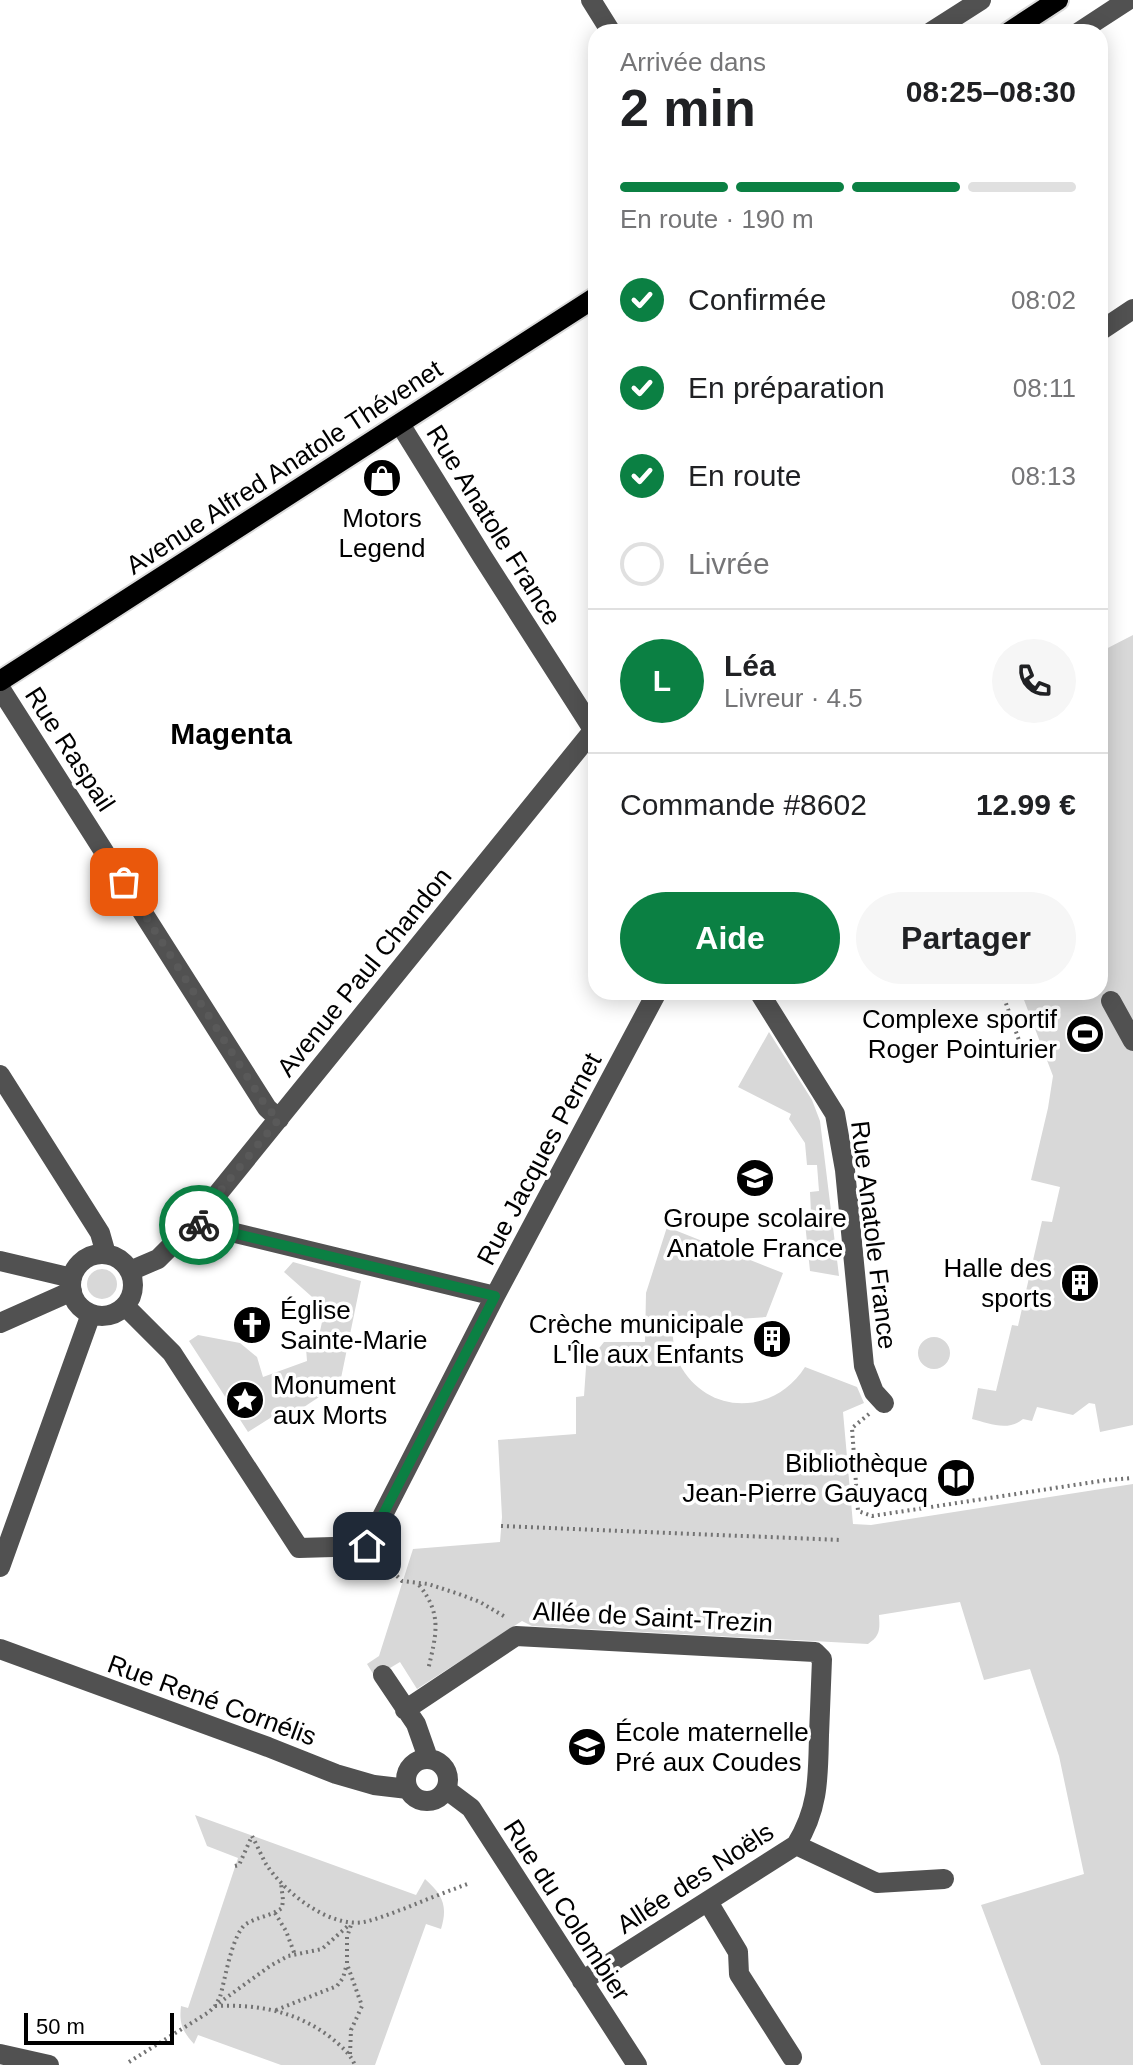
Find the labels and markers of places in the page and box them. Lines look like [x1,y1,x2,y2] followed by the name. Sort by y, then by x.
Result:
[361,457,403,499] shop icon: Motors Legend
[339,503,425,563] place label: Motors Legend
[90,848,158,916] pin
[862,1004,1058,1064] place label: Complexe sportif Roger Pointurier
[1064,1013,1106,1055] sports icon: Complexe sportif Roger Pointurier
[734,1157,776,1199] school or university icon: Groupe scolaire Anatole France
[663,1203,847,1263] place label: Groupe scolaire Anatole France
[944,1253,1052,1313] place label: Halle des sports
[1059,1262,1101,1304] building icon: Halle des sports
[280,1295,427,1355] place label: Église Sainte-Marie
[231,1304,273,1346] church icon: Église Sainte-Marie
[529,1309,744,1369] place label: Crèche municipale L'Île aux Enfants
[751,1318,793,1360] building icon: Crèche municipale L'Île aux Enfants
[273,1370,397,1430] place label: Monument aux Morts
[224,1379,266,1421] place icon: Monument aux Morts
[682,1448,928,1508] place label: Bibliothèque Jean-Pierre Gauyacq
[935,1457,977,1499] library icon: Bibliothèque Jean-Pierre Gauyacq
[333,1512,401,1580] pin
[615,1717,809,1777] place label: École maternelle Pré aux Coudes
[566,1726,608,1768] school or university icon: École maternelle Pré aux Coudes

